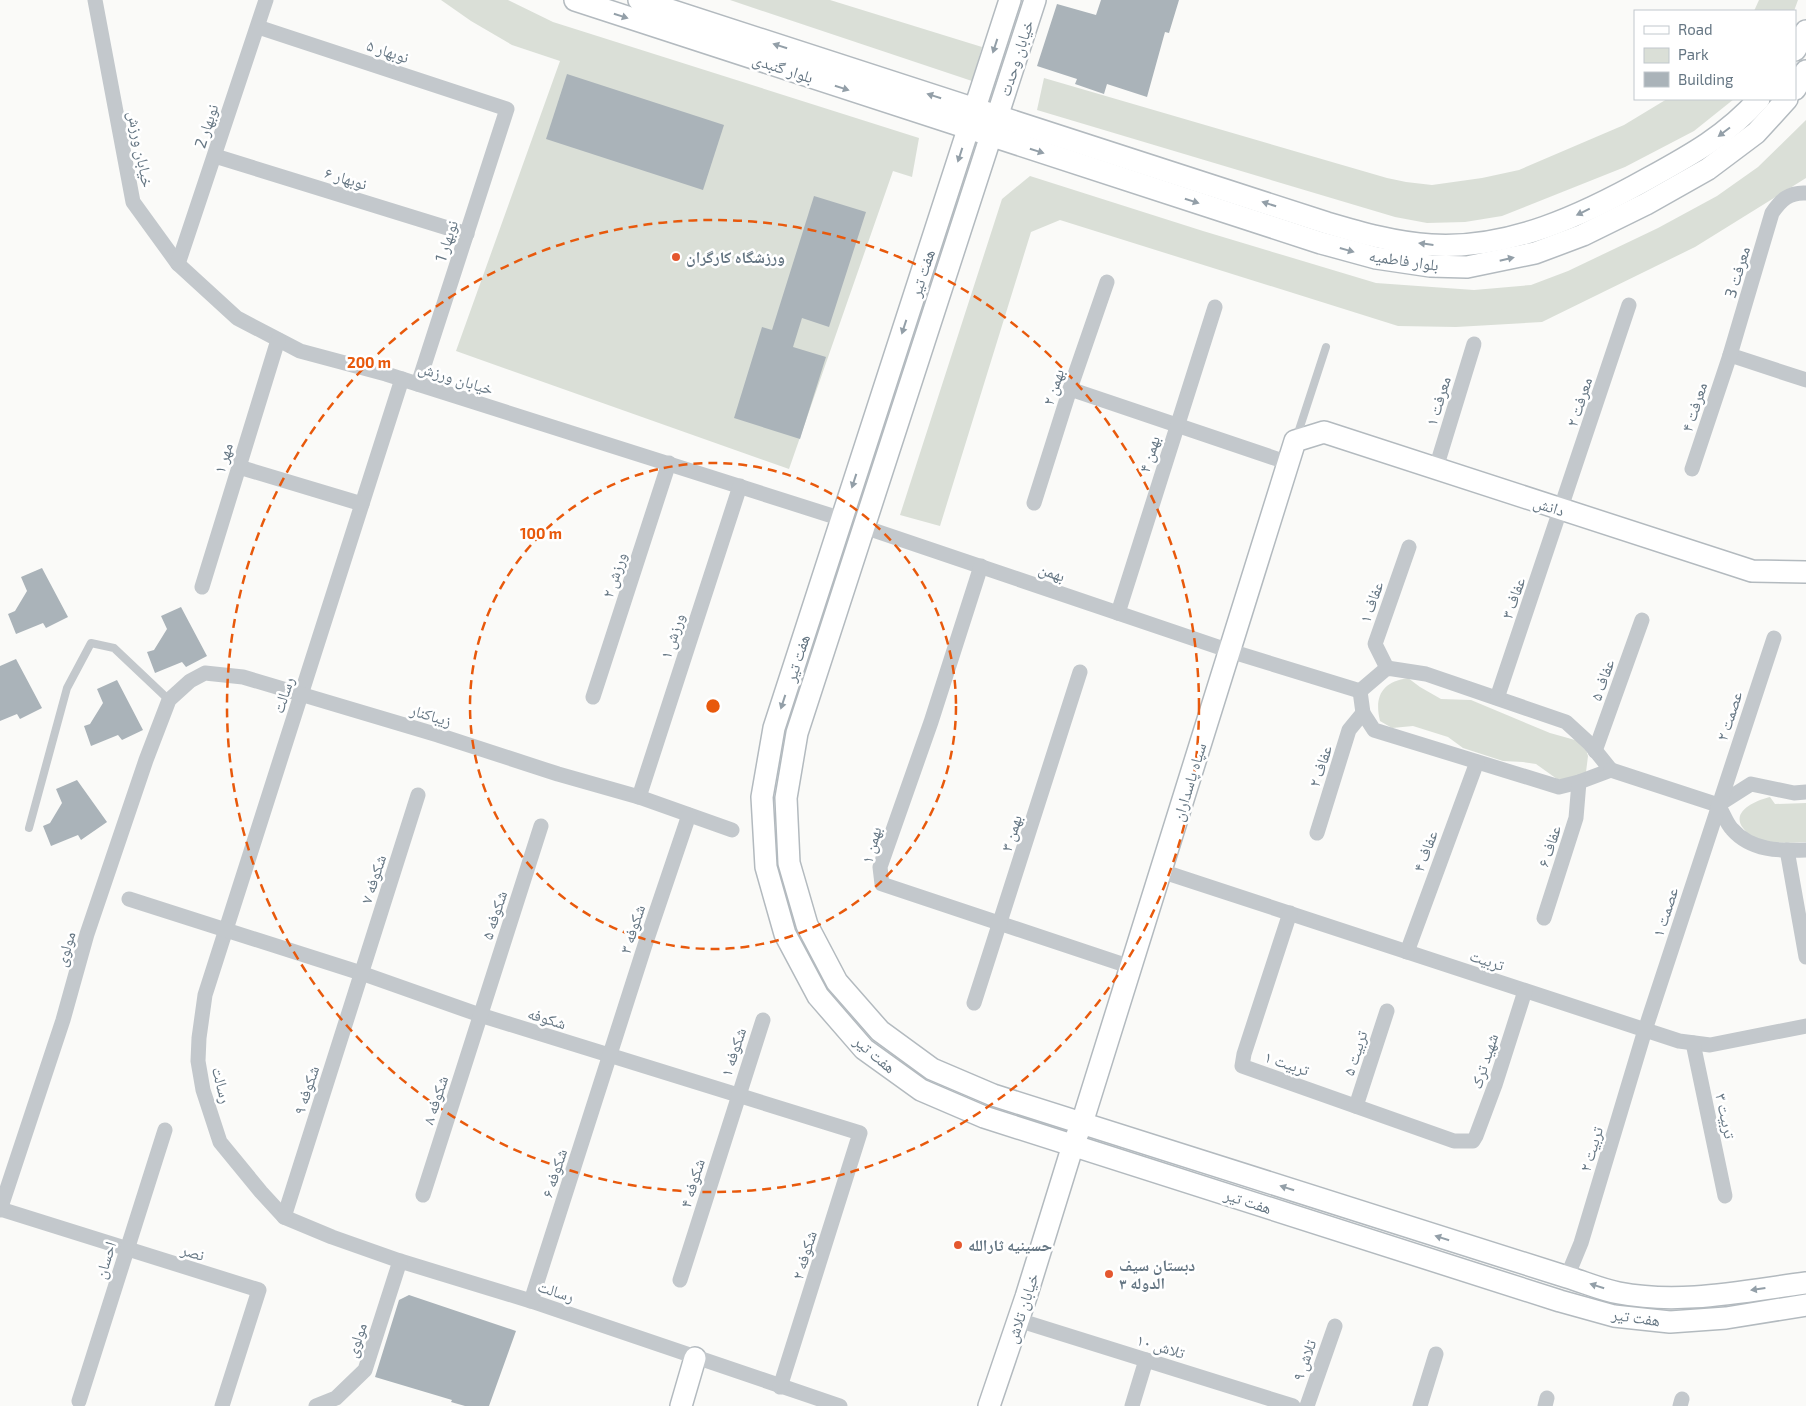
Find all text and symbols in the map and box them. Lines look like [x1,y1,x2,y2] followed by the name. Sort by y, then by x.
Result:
[1634,10,1796,100] legend
[614,13,629,20] one-way arrow
[994,17,1039,99] street label: خیابان وحدت
[1678,20,1713,38] text: Road
[364,35,412,67] street label: نوبهار ۵
[991,39,998,54] one-way arrow
[772,41,787,49] one-way arrow
[1678,45,1709,63] text: Park
[750,49,816,88] street label: بلوار گنبدی
[1678,70,1734,88] text: Building
[835,84,850,92] one-way arrow
[927,92,942,99] one-way arrow
[190,101,222,151] street label: نوبهار 2
[123,109,158,189] street label: خیابان ورزش
[1717,127,1731,137] one-way arrow
[1030,147,1045,155] one-way arrow
[955,148,963,163] one-way arrow
[322,162,370,194] street label: نوبهار ۶
[1184,198,1199,205] one-way arrow
[1261,200,1276,207] one-way arrow
[1576,208,1590,216] one-way arrow
[430,218,462,264] street label: نوبهار 1
[1417,240,1433,248] one-way arrow
[1720,244,1754,300] street label: معرفت 3
[1368,245,1440,275] street label: بلوار فاطمیه
[1339,246,1354,254] one-way arrow
[686,247,785,267] place label: ورزشگاه کارگران
[905,247,939,300] street label: هفت تیر
[670,251,682,263] marker: ورزشگاه کارگران
[1499,255,1514,263] one-way arrow
[900,319,908,334] one-way arrow
[347,353,391,371] text: 200 m
[416,357,496,400] street label: خیابان ورزش
[1038,366,1069,408] street label: بهمن ۲
[1421,374,1455,428] street label: معرفت ۱
[1562,375,1596,429] street label: معرفت ۲
[1677,380,1711,434] street label: معرفت ۴
[1134,433,1165,475] street label: بهمن ۴
[209,440,237,476] street label: مهر ۱
[850,474,858,489] one-way arrow
[1531,492,1567,521] street label: دانش
[520,524,562,542] text: 100 m
[597,550,632,601] street label: ورزش ۲
[1036,558,1068,587] street label: بهمن
[1497,575,1528,621] street label: عفاف ۳
[1355,579,1386,625] street label: عفاف ۱
[655,611,690,662] street label: ورزش ۱
[780,632,814,685] street label: هفت تیر
[1586,657,1617,703] street label: عفاف ۵
[268,674,298,716] street label: رسالت
[1712,689,1745,743] street label: عصمت ۲
[778,695,786,710] one-way arrow
[704,697,722,715] centre of rings
[407,699,454,731] street label: زیباکنار
[1168,740,1211,824] street label: سپاه پاسداران
[1304,743,1335,789] street label: عفاف ۲
[996,812,1027,854] street label: بهمن ۳
[1533,823,1564,869] street label: عفاف ۶
[857,824,886,866] street label: بهمن ۱
[1408,828,1441,874] street label: عفاف ۴
[356,852,390,906] street label: شکوفه ۷
[1648,885,1681,939] street label: عصمت ۱
[477,888,511,942] street label: شکوفه ۵
[615,902,649,956] street label: شکوفه ۳
[50,929,80,969] street label: مولوی
[1467,945,1507,975] street label: تربیت
[525,1003,569,1033] street label: شکوفه
[716,1025,750,1079] street label: شکوفه ۱
[1338,1028,1372,1078] street label: تربیت ۵
[849,1030,900,1077] street label: هفت تیر
[1466,1031,1502,1091] street label: شهید ترک
[1262,1046,1312,1080] street label: تربیت ۱
[289,1063,323,1117] street label: شکوفه ۹
[208,1065,236,1105] street label: رسالت
[418,1073,452,1127] street label: شکوفه ۸
[1711,1091,1741,1141] street label: تربیت ۳
[1575,1124,1607,1174] street label: تربیت ۲
[537,1146,571,1200] street label: شکوفه ۶
[675,1156,709,1210] street label: شکوفه ۴
[1221,1184,1274,1218] street label: هفت تیر
[1279,1184,1294,1192] one-way arrow
[787,1228,821,1282] street label: شکوفه ۲
[1434,1233,1449,1241] one-way arrow
[968,1235,1052,1254] place label: حسینیه ثارالله
[90,1239,121,1281] street label: احسان
[178,1239,207,1265] street label: نصر
[952,1239,964,1251] marker: حسینیه ثارالله
[1119,1255,1195,1292] place label: دبستان سیف الدوله ۳
[1103,1268,1115,1280] marker: دبستان سیف الدوله ۳
[1001,1270,1044,1346] street label: خیابان تلاش
[535,1276,577,1306] street label: رسالت
[1589,1282,1604,1290] one-way arrow
[1749,1286,1765,1294] one-way arrow
[1610,1304,1661,1330] street label: هفت تیر
[341,1320,372,1360] street label: مولوی
[1134,1329,1188,1364] street label: تلاش ۱۰
[1288,1337,1321,1384] street label: تلاش ۹

